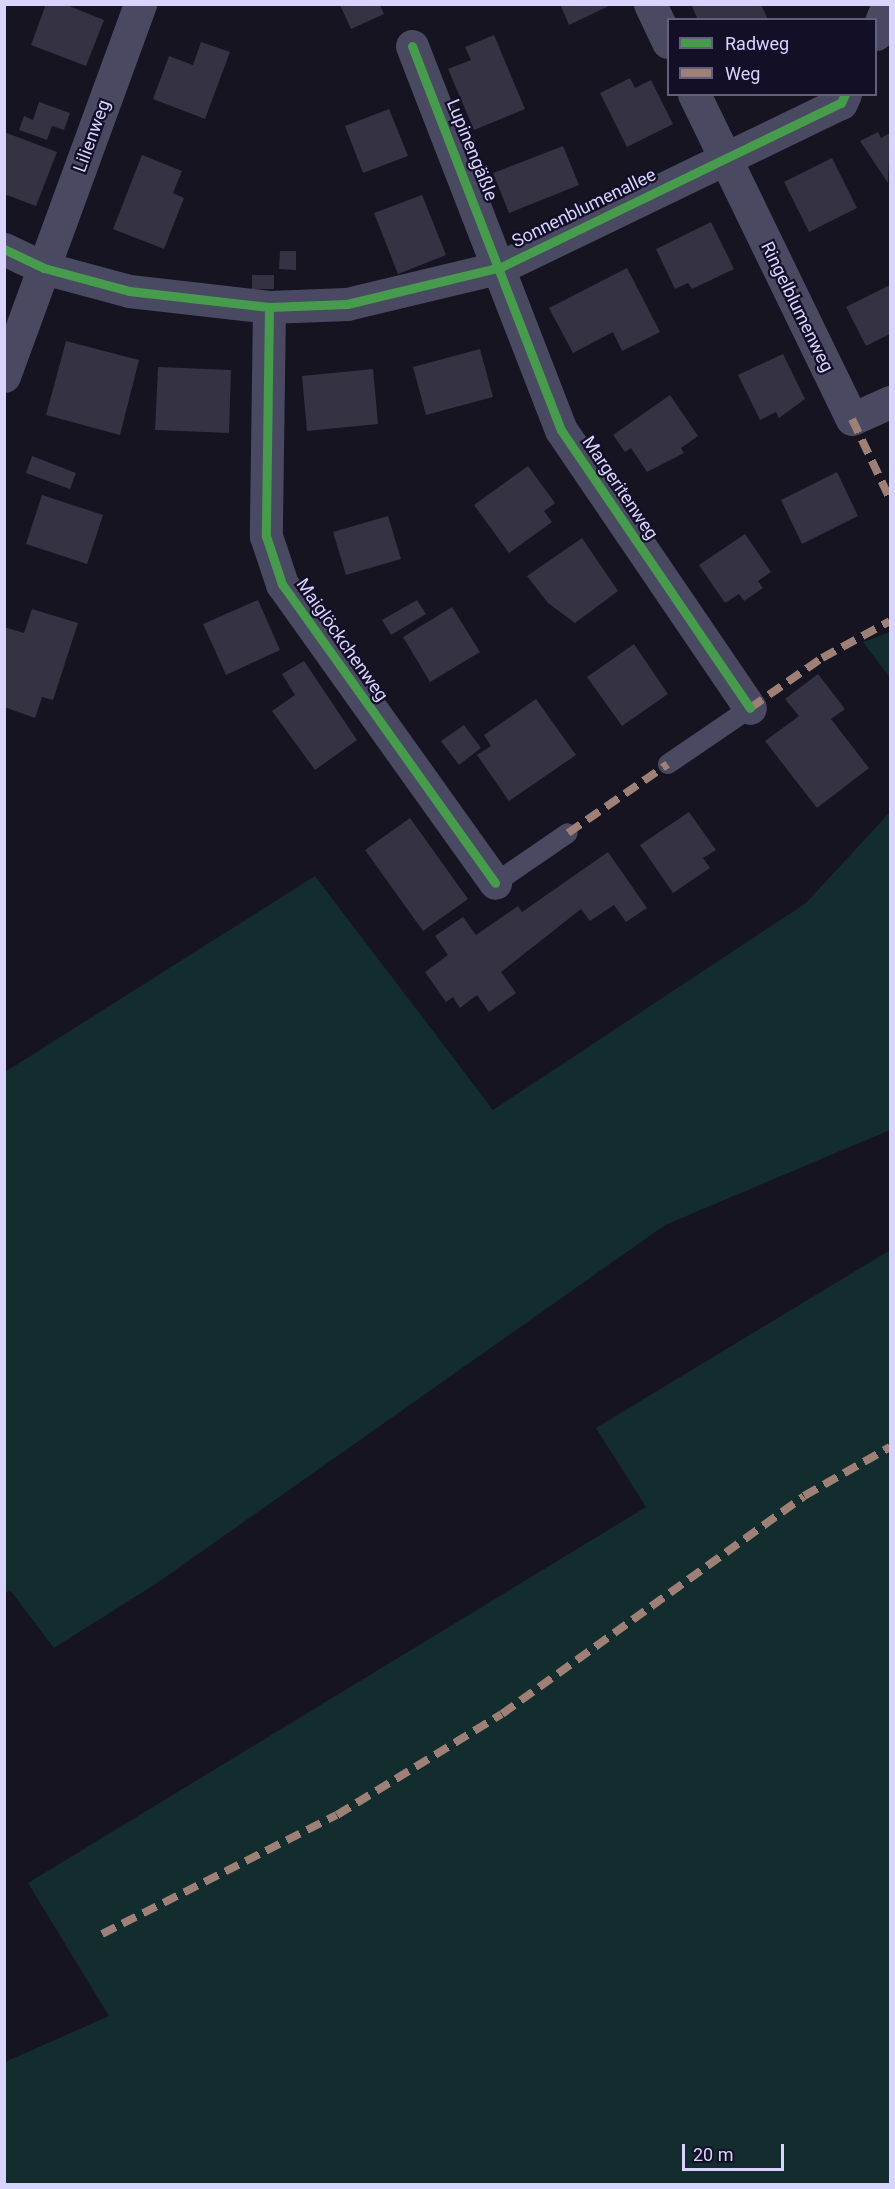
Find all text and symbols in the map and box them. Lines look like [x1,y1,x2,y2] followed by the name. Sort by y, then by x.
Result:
[667,18,877,96] legend
[725,33,789,54] text: Radweg
[725,63,760,84] text: Weg
[442,96,502,204] street label: Lupinengäßle
[69,97,115,175] street label: Lilienweg
[508,164,660,252] street label: Sonnenblumenallee
[756,238,838,376] street label: Ringelblumenweg
[577,432,663,544] street label: Margeritenweg
[292,574,392,706] street label: Maiglöckchenweg
[685,2132,787,2170] scale bar
[693,2144,733,2165] text: 20 m

